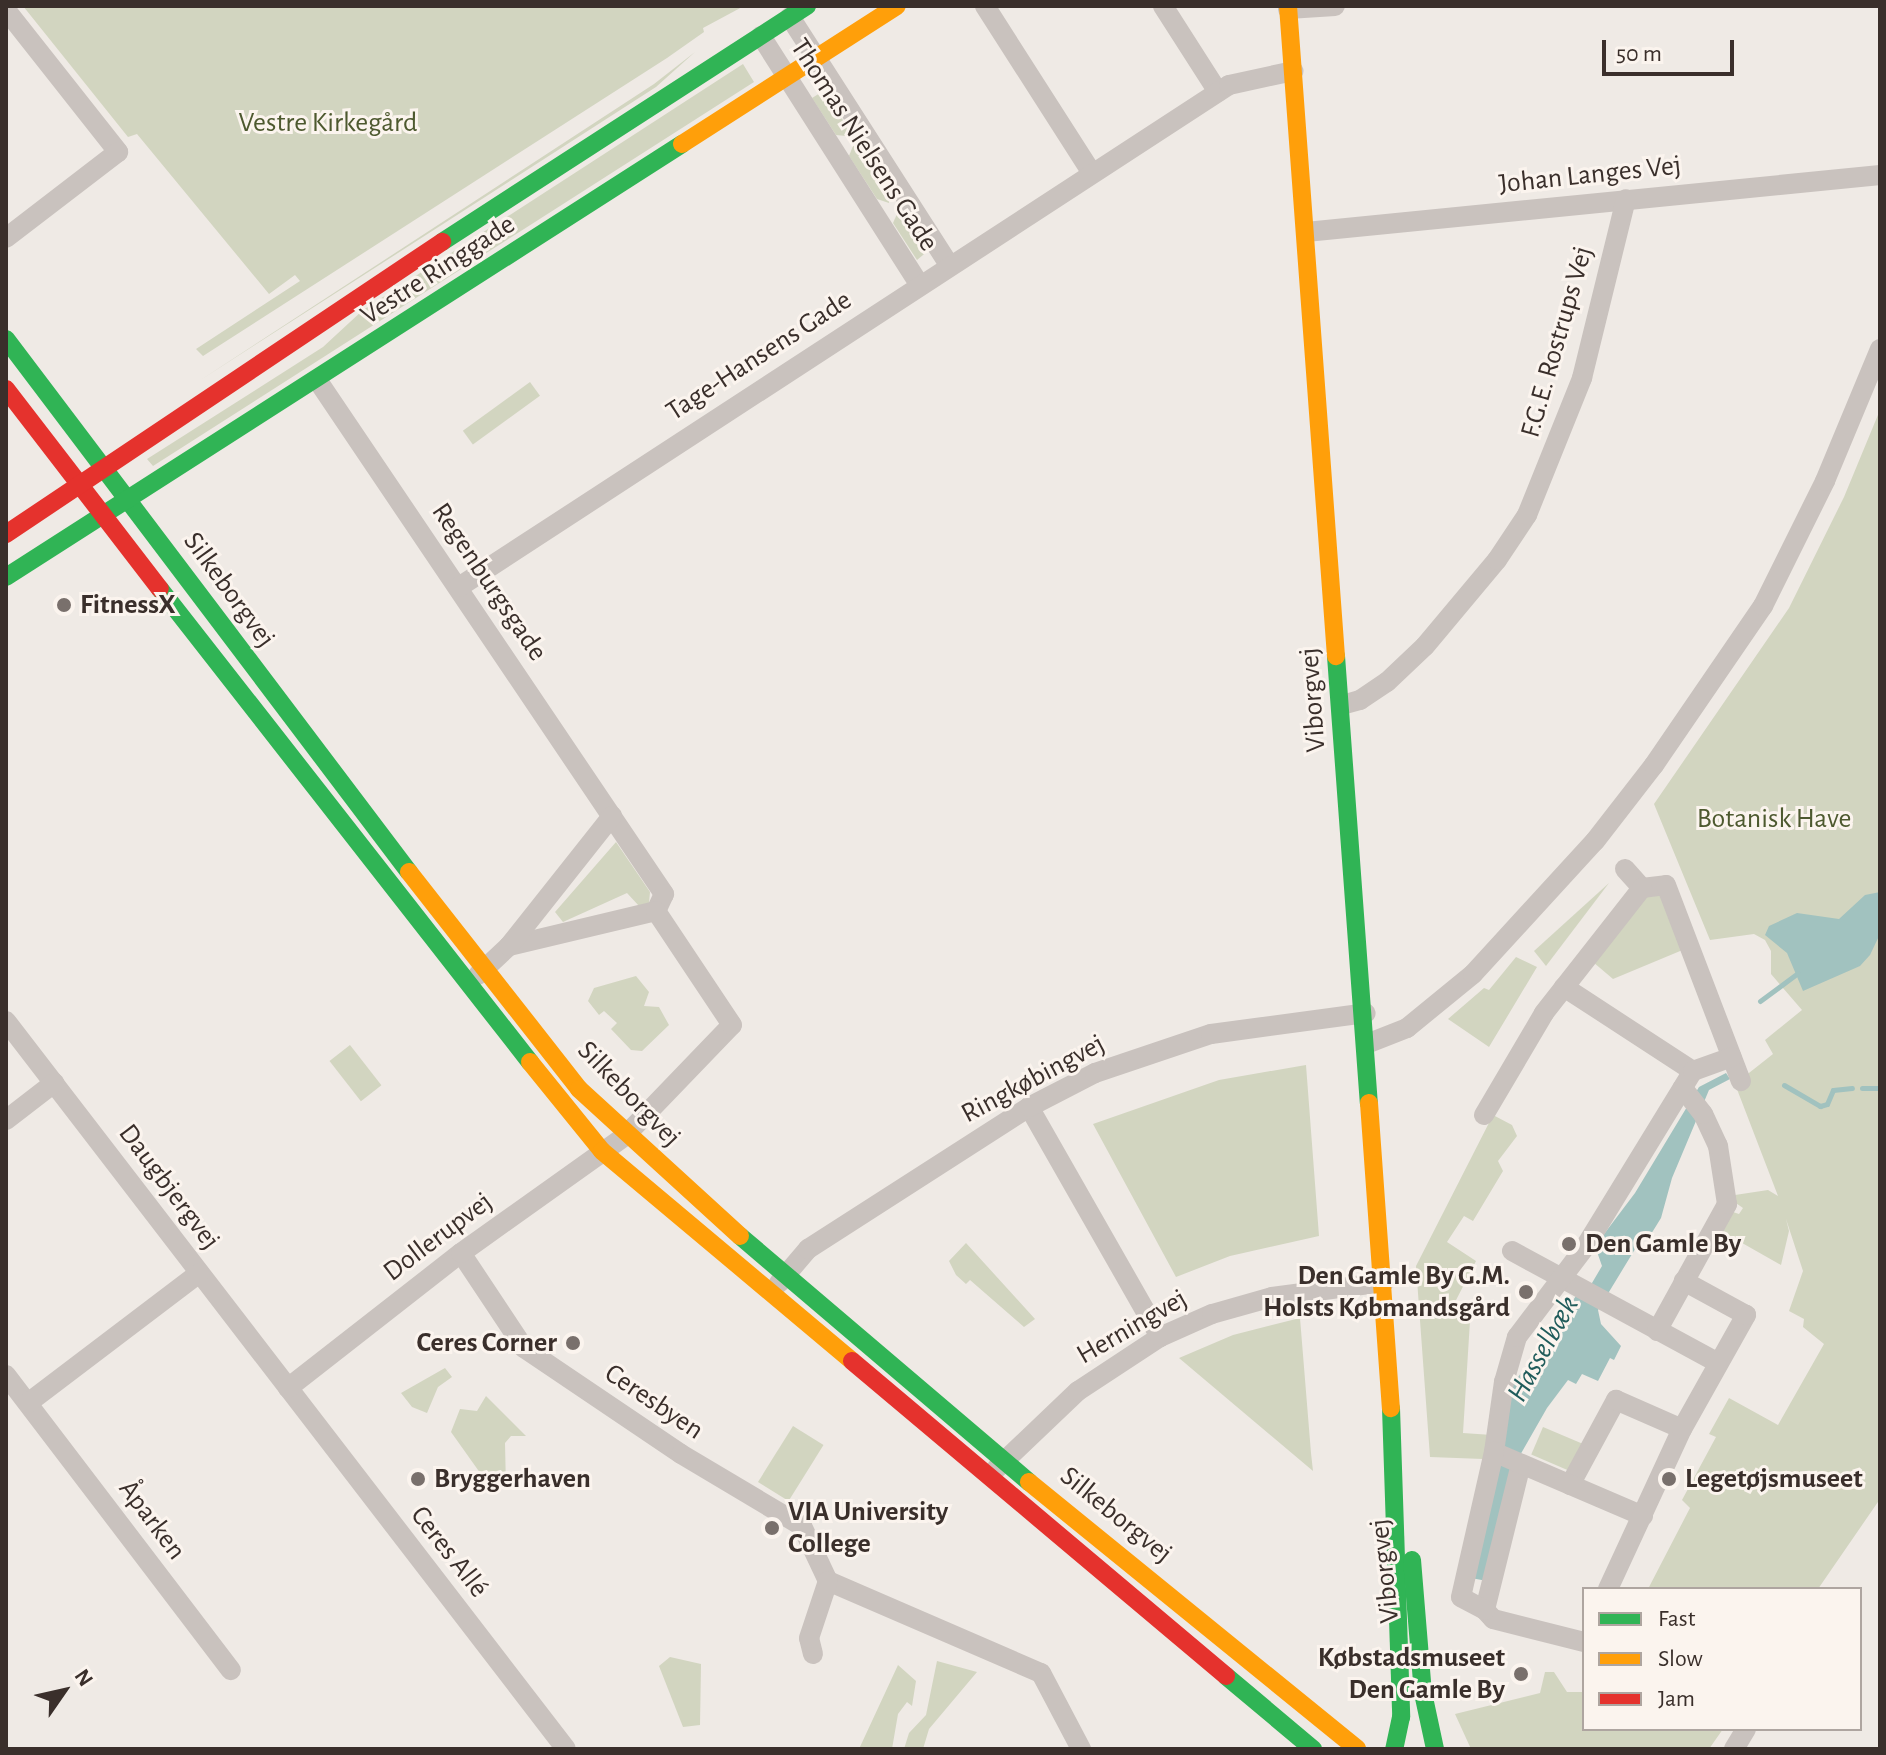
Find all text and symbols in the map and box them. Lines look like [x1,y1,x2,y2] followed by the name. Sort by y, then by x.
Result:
[1606,24,1738,74] scale bar
[783,32,945,258] street label: Thomas Nielsens Gade
[1616,42,1662,66] text: 50 m
[239,106,417,140] park label: Vestre Kirkegård
[1497,149,1683,201] street label: Johan Langes Vej
[355,208,521,332] street label: Vestre Ringgade
[1514,243,1600,441] street label: F.G.E. Rostrups Vej
[660,284,858,428] street label: Tage-Hansens Gade
[424,497,554,667] street label: Regenburgsgade
[176,526,282,654] street label: Silkeborgvej
[80,588,176,622] place label: FitnessX
[55,596,73,614] marker: FitnessX
[1293,647,1333,753] street label: Viborgvej
[1697,802,1851,836] park label: Botanisk Have
[956,1027,1110,1131] street label: Ringkøbingvej
[570,1034,688,1154] street label: Silkeborgvej
[111,1118,227,1256] street label: Daugbjergvej
[377,1185,499,1289] street label: Dollerupvej
[1585,1227,1741,1261] place label: Den Gamle By
[1560,1235,1578,1253] marker: Den Gamle By
[1263,1259,1510,1325] place label: Den Gamle By G.M. Holsts Købmandsgård
[1071,1282,1193,1372] street label: Herningvej
[1517,1283,1535,1301] marker: Den Gamle By G.M. Holsts Købmandsgård
[1499,1290,1587,1408] water label: Hasselbæk
[417,1326,557,1360] place label: Ceres Corner
[564,1334,582,1352] marker: Ceres Corner
[598,1357,710,1447] street label: Ceresbyen
[1053,1460,1179,1570] street label: Silkeborgvej
[434,1462,591,1496] place label: Bryggerhaven
[1685,1462,1863,1496] place label: Legetøjsmuseet
[409,1470,427,1488] marker: Bryggerhaven
[1660,1470,1678,1488] marker: Legetøjsmuseet
[111,1473,193,1567] street label: Åparken
[788,1495,948,1561] place label: VIA University College
[403,1500,495,1604] street label: Ceres Allé
[1363,1517,1407,1625] street label: Viborgvej
[763,1519,781,1537] marker: VIA University College
[1582,1587,1862,1731] legend
[1658,1607,1695,1631] text: Fast
[1318,1641,1505,1707] place label: Købstadsmuseet Den Gamle By
[1658,1647,1703,1671] text: Slow
[24,1651,104,1731] north arrow
[70,1665,97,1690] text: N
[1512,1665,1530,1683] marker: Købstadsmuseet Den Gamle By
[1658,1687,1695,1711] text: Jam

